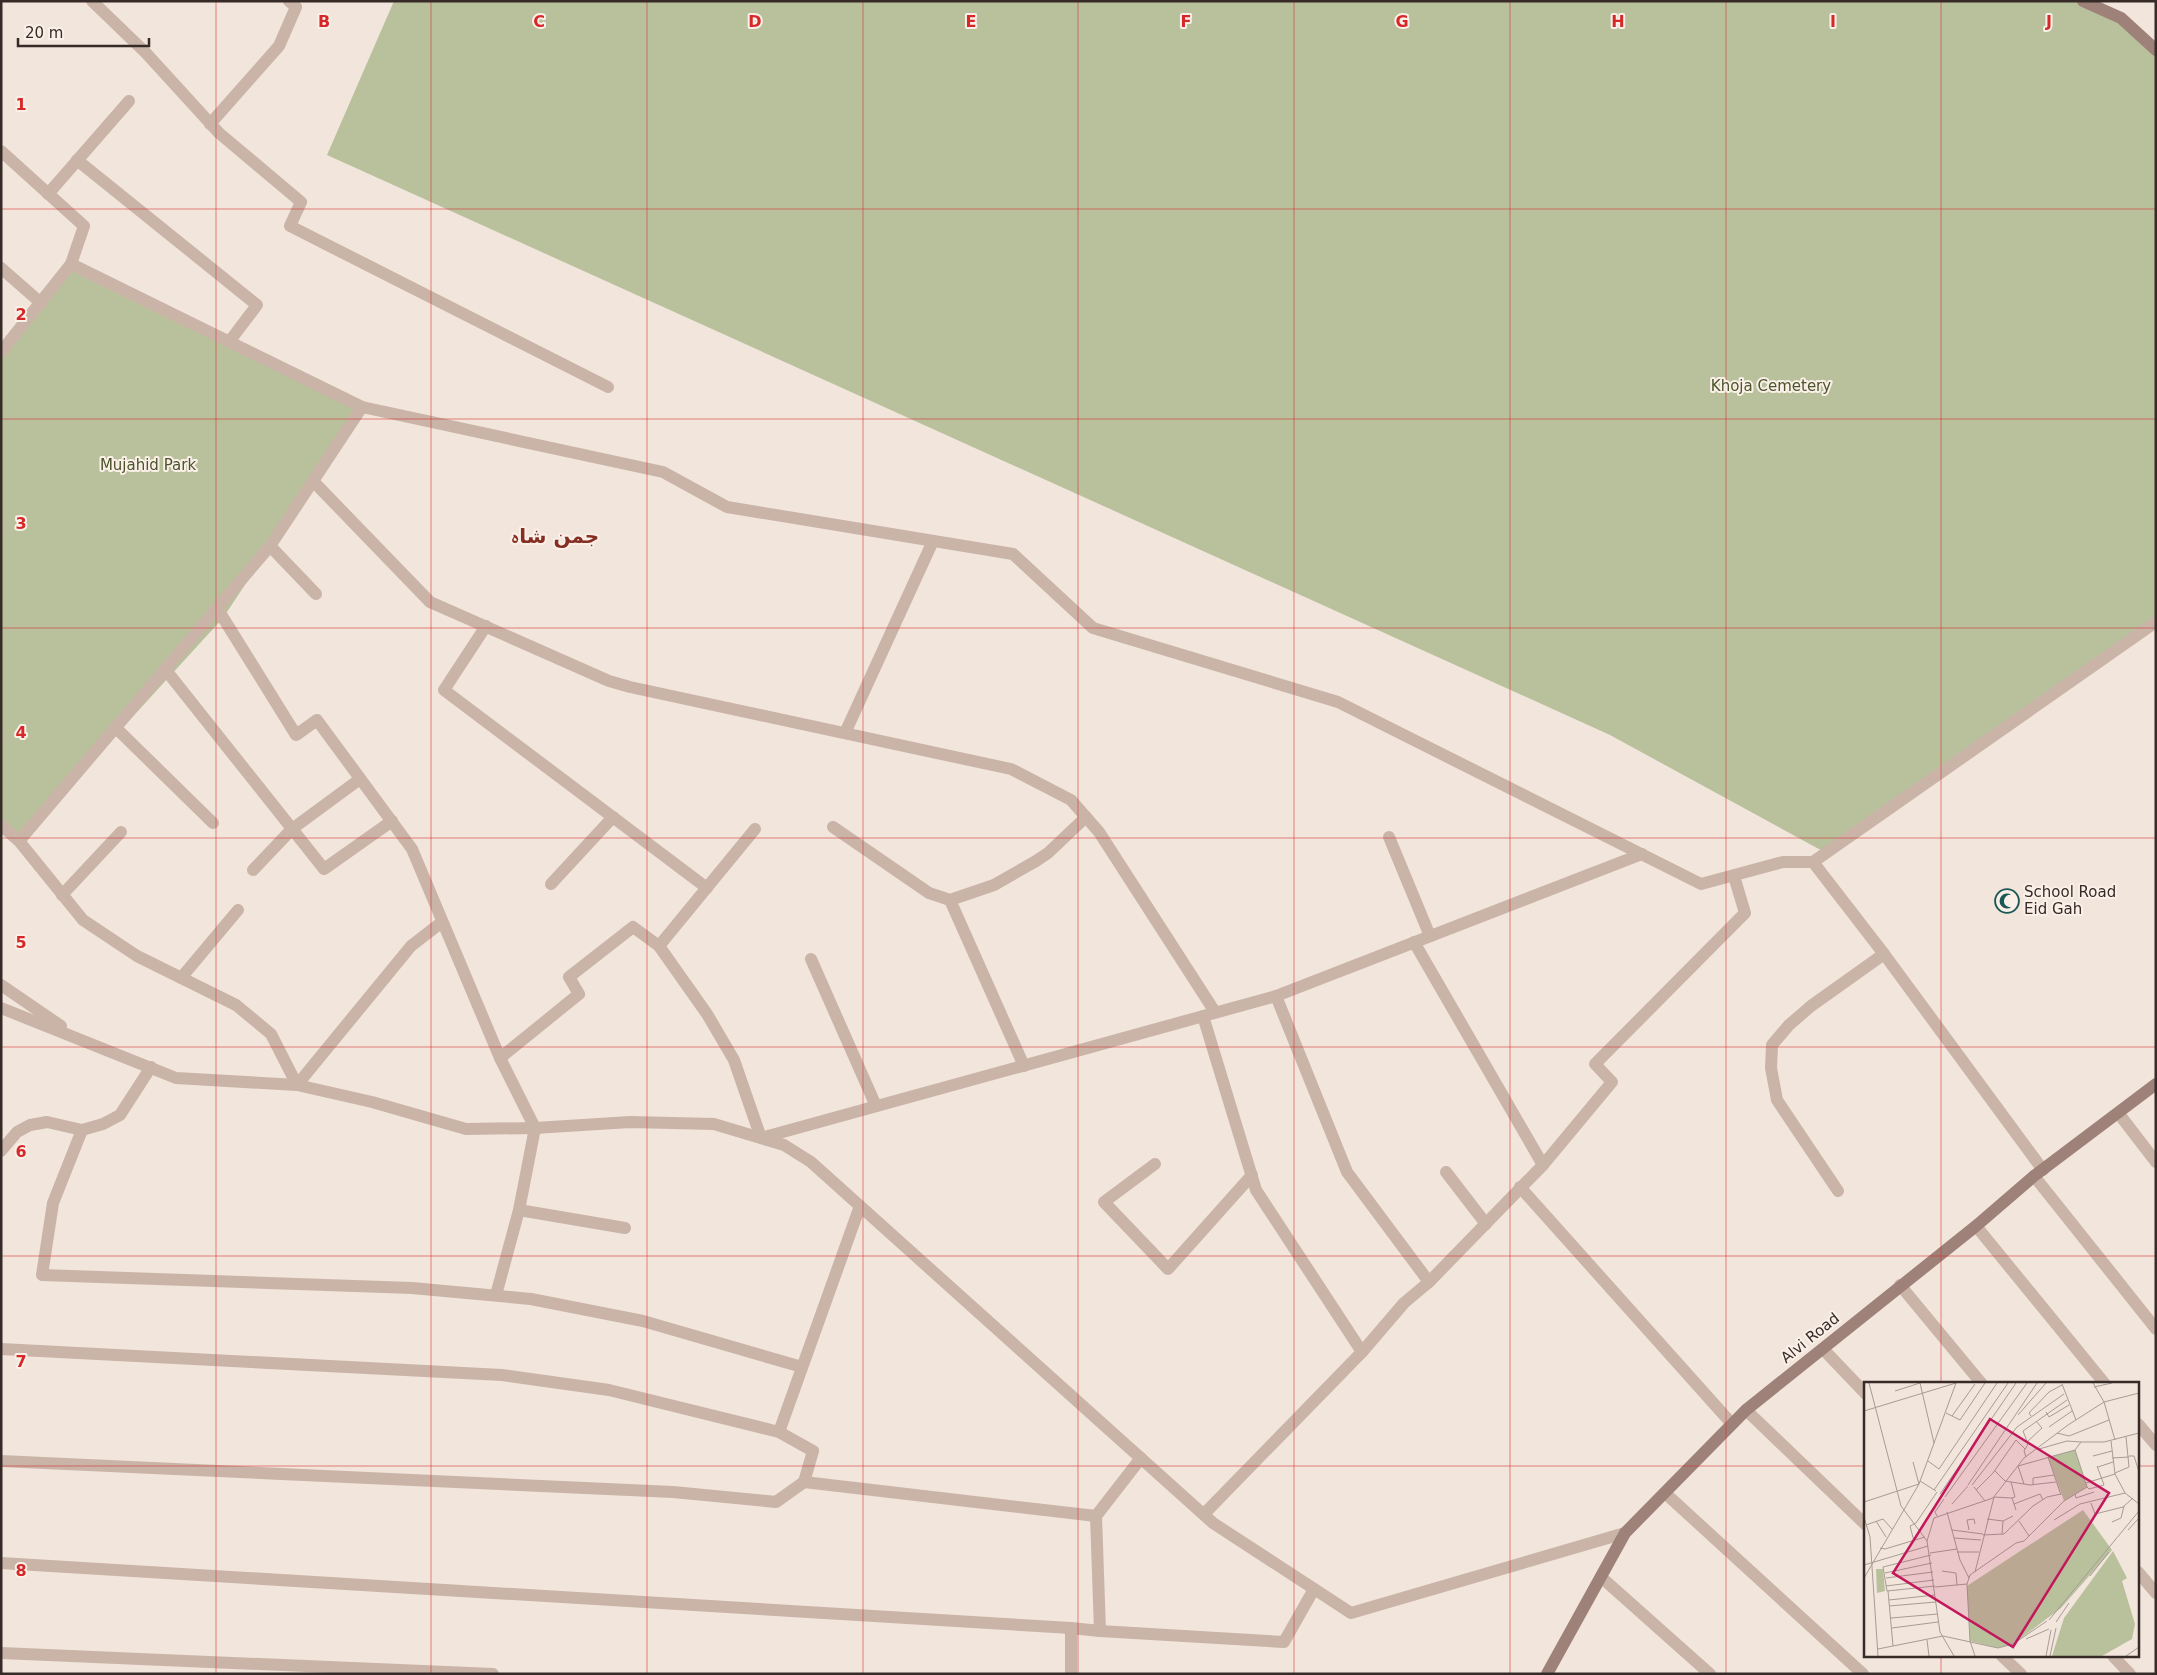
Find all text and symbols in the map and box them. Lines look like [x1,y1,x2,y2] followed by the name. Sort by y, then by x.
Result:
[318,12,330,31] text: B
[533,12,545,31] text: C
[748,12,762,31] text: D
[966,12,976,31] text: E
[1181,12,1191,31] text: F
[1395,12,1409,31] text: G
[1611,12,1625,31] text: H
[1830,12,1836,31] text: I
[2045,12,2052,31] text: J
[18,15,149,47] scale bar
[25,24,63,42] text: 20 m
[15,95,27,114] text: 1
[15,305,27,324] text: 2
[1711,377,1831,395] park label: Khoja Cemetery
[100,456,196,474] park label: Mujahid Park
[15,514,27,533] text: 3
[511,524,599,548] district label: جمن شاہ
[15,723,27,742] text: 4
[2024,883,2116,918] place label: School Road Eid Gah
[1994,888,2020,914] mosque icon: School Road Eid Gah
[15,933,27,952] text: 5
[15,1142,27,1161] text: 6
[1777,1309,1843,1367] street label: Alvi Road
[15,1352,27,1371] text: 7
[1864,1382,2140,1658] inset map
[15,1561,27,1580] text: 8

